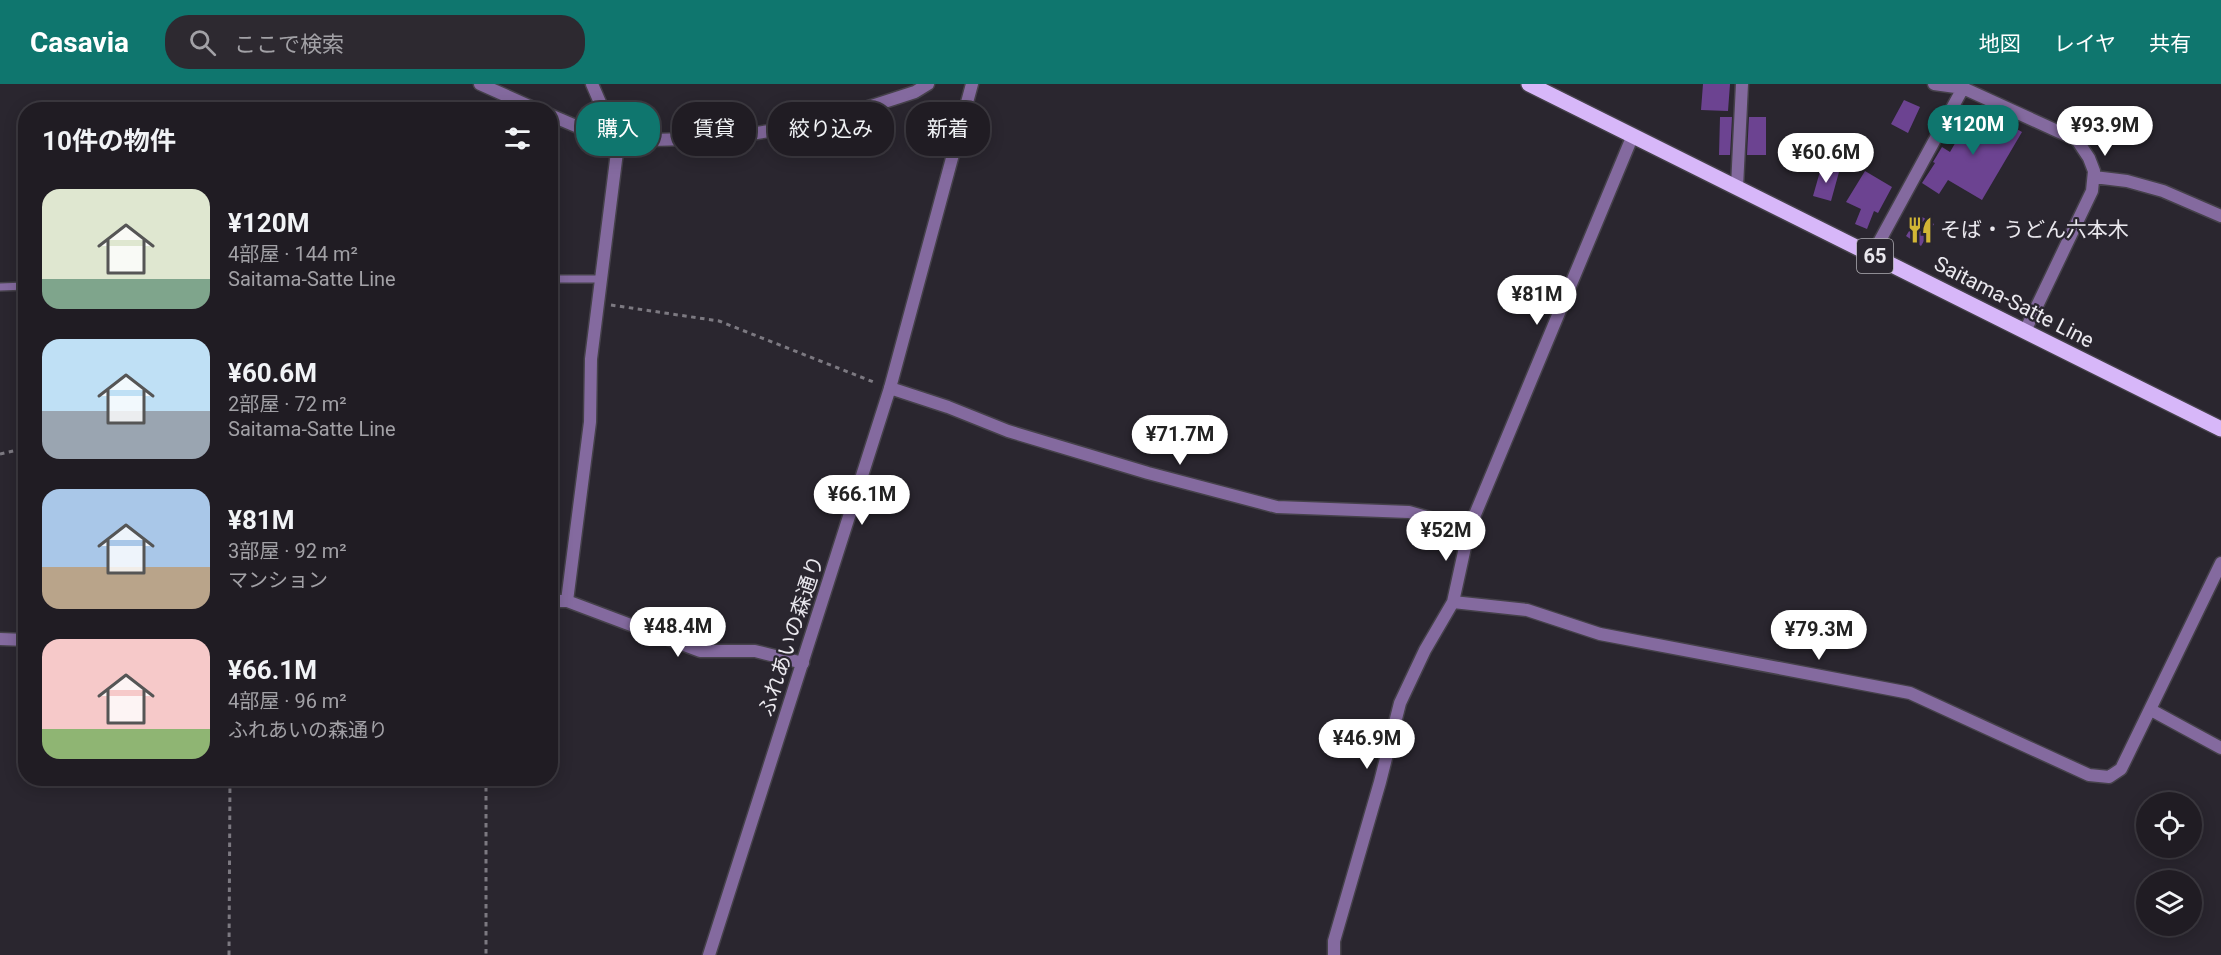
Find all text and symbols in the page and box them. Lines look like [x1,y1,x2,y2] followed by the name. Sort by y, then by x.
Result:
[165,15,585,69] search box
[30,26,129,59] text: Casavia
[186,26,219,59] icon: search
[234,32,344,57] text: ここで検索
[1979,32,2021,56] text: 地図
[2054,32,2116,56] text: レイヤ
[2149,32,2191,56] text: 共有
[576,102,660,156] chip: 購入
[672,102,756,156] chip: 賃貸
[768,102,894,156] chip: 絞り込み
[906,102,990,156] chip: 新着
[1931,105,2015,156] pin: ¥120M
[2056,106,2154,157] pin: ¥93.9M
[1942,112,2004,136] text: ¥120M
[2071,113,2139,137] text: ¥93.9M
[501,122,534,155] icon: filters
[42,126,176,156] text: 10件の物件
[1777,133,1875,184] pin: ¥60.6M
[1792,140,1860,164] text: ¥60.6M
[228,208,309,238] text: ¥120M
[90,213,162,285] icon: home
[1905,215,1935,245] restaurant icon: そば・うどん六本木
[1940,218,2129,242] place label: そば・うどん六本木
[1857,239,1893,273] road number: 65
[228,242,358,266] text: 4部屋 · 144 m²
[1930,251,2098,353] street label: Saitama-Satte Line
[228,267,396,291] text: Saitama-Satte Line
[1501,275,1573,326] pin: ¥81M
[1511,282,1563,306] text: ¥81M
[228,358,317,388] text: ¥60.6M
[90,363,162,435] icon: home
[228,392,347,416] text: 2部屋 · 72 m²
[1131,415,1229,466] pin: ¥71.7M
[228,417,396,441] text: Saitama-Satte Line
[1146,422,1214,446] text: ¥71.7M
[813,475,911,526] pin: ¥66.1M
[828,482,896,506] text: ¥66.1M
[228,505,295,535] text: ¥81M
[1410,511,1482,562] pin: ¥52M
[90,513,162,585] icon: home
[1420,518,1472,542] text: ¥52M
[228,539,347,563] text: 3部屋 · 92 m²
[754,552,828,720] street label: ふれあいの森通り
[228,568,328,592] text: マンション
[629,607,727,658] pin: ¥48.4M
[1770,610,1868,661] pin: ¥79.3M
[644,614,712,638] text: ¥48.4M
[1785,617,1853,641] text: ¥79.3M
[228,655,317,685] text: ¥66.1M
[90,663,162,735] icon: home
[228,689,347,713] text: 4部屋 · 96 m²
[228,718,388,742] text: ふれあいの森通り
[1318,719,1416,770] pin: ¥46.9M
[1333,726,1401,750] text: ¥46.9M
[2136,792,2202,936] map controls
[2136,792,2202,858] button: locate
[2136,870,2202,936] button: layers

